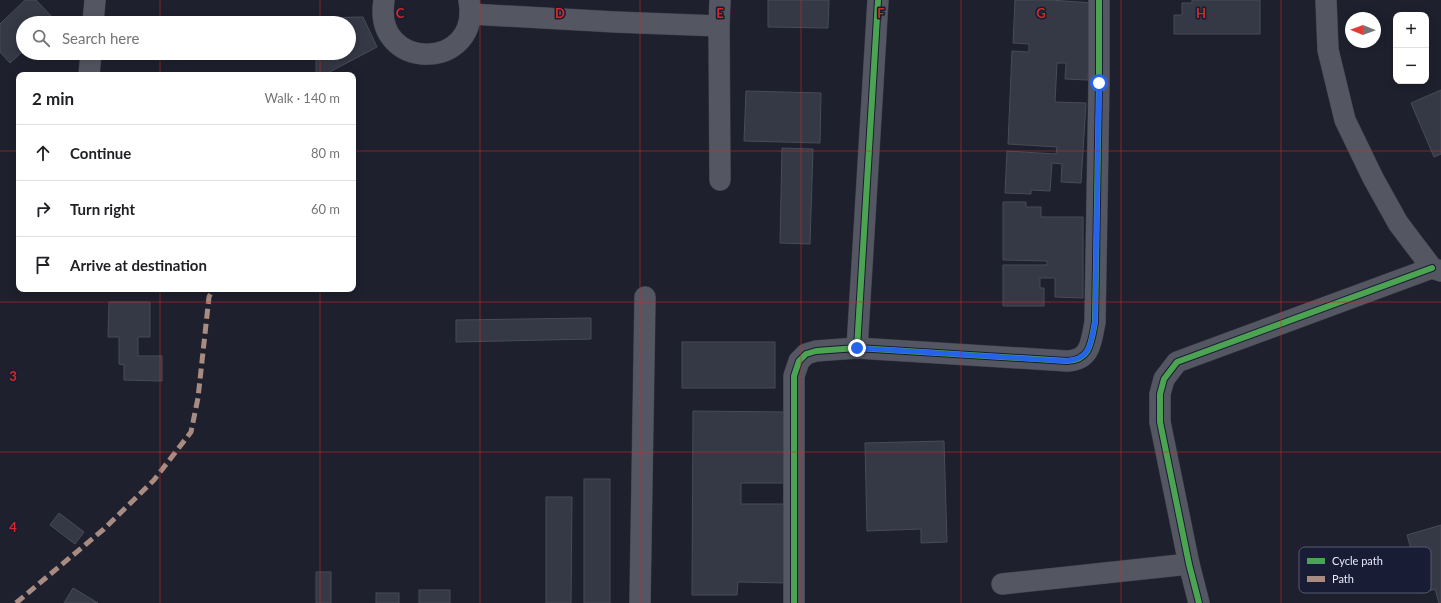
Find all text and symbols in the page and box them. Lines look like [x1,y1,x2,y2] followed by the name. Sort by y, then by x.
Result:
[396,5,405,21] text: C
[555,5,565,21] text: D
[716,5,724,21] text: E
[877,5,885,21] text: F
[1036,5,1046,21] text: G
[1196,5,1206,21] text: H
[1345,12,1381,48] north arrow
[1393,12,1429,84] map controls
[1393,12,1429,48] button: +
[16,16,356,60] search box
[30,27,52,49] icon: search
[62,29,139,47] text: Search here
[1393,48,1429,84] button: −
[1090,74,1108,92] route start
[32,88,74,109] text: 2 min
[264,90,340,106] text: Walk · 140 m
[32,142,54,164] icon: ahead
[70,144,131,162] text: Continue
[311,145,340,161] text: 80 m
[32,198,54,220] icon: right
[70,200,135,218] text: Turn right
[311,201,340,217] text: 60 m
[32,254,54,276] icon: arrive
[70,256,207,274] text: Arrive at destination
[848,339,866,357] route end
[9,368,17,384] text: 3
[9,519,17,535] text: 4
[1299,547,1431,593] legend
[1332,554,1383,567] text: Cycle path
[1332,572,1354,585] text: Path

